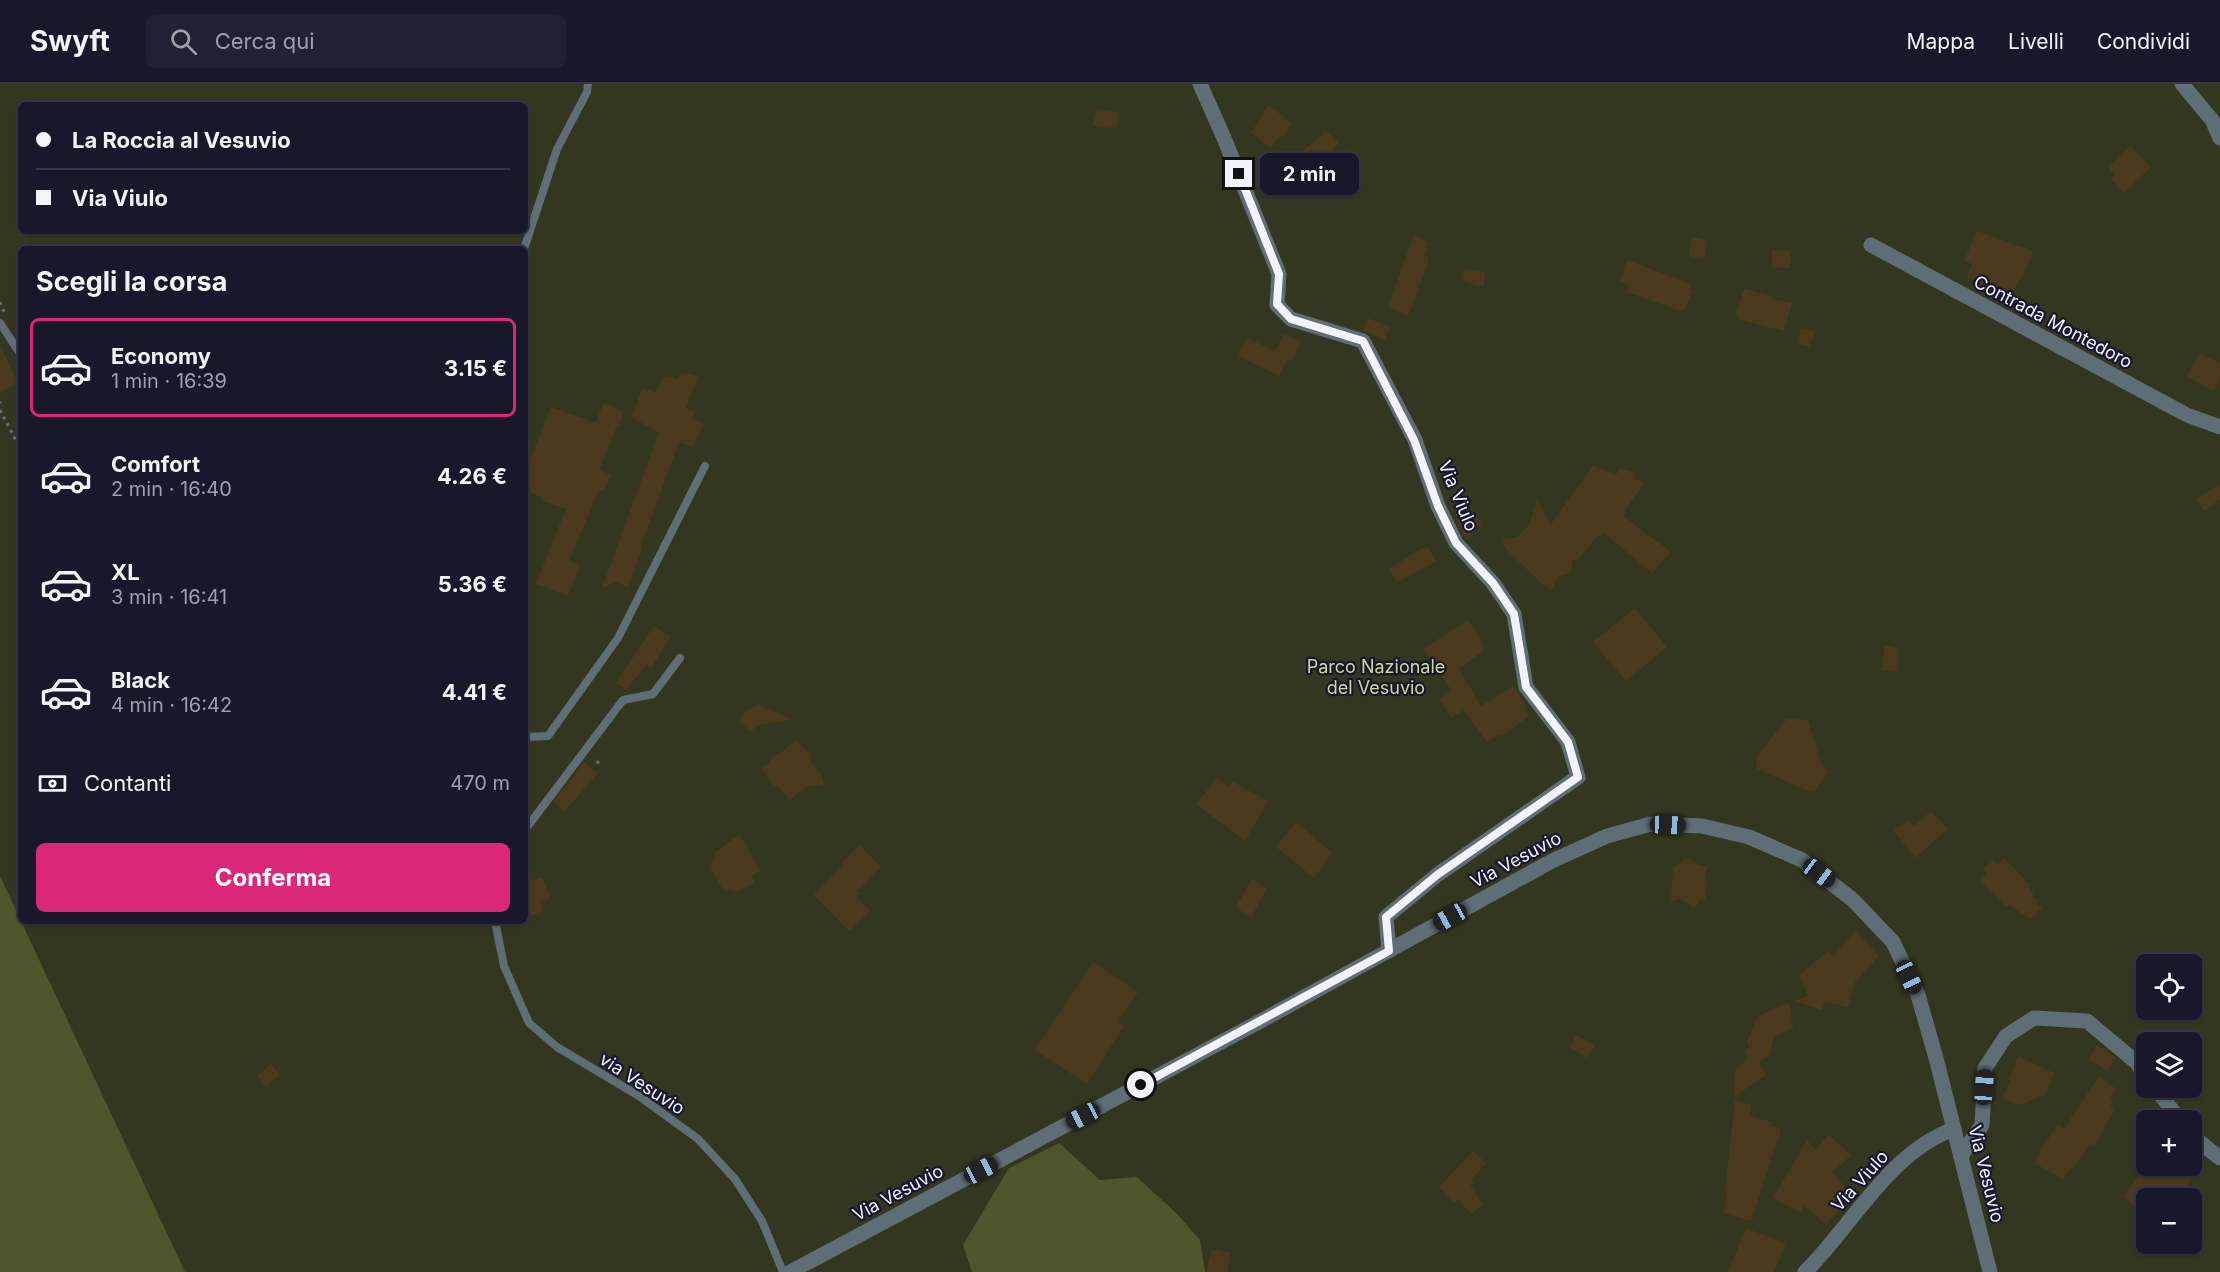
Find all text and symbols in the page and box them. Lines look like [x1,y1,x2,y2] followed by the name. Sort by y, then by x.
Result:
[146,14,566,68] search box
[30,24,110,58] text: Swyft
[167,25,200,58] icon: search
[215,28,315,54] text: Cerca qui
[1907,29,1975,54] text: Mappa
[2008,29,2064,54] text: Livelli
[2097,29,2190,54] text: Condividi
[72,127,291,153] text: La Roccia al Vesuvio
[1260,153,1359,195] callout: 2 min
[1225,160,1252,187] route end
[1283,162,1336,186] text: 2 min
[72,185,168,211] text: Via Viulo
[36,265,227,298] text: Scegli la corsa
[1970,271,2136,372] street label: Contrada Montedoro
[39,341,93,395] icon: car
[111,343,211,369] text: Economy
[444,355,507,381] text: 3.15 €
[111,369,227,393] text: 1 min · 16:39
[39,449,93,503] icon: car
[111,451,200,477] text: Comfort
[1434,457,1483,534] street label: Via Viulo
[437,463,507,489] text: 4.26 €
[111,477,232,501] text: 2 min · 16:40
[39,557,93,611] icon: car
[111,559,140,585] text: XL
[438,571,507,597] text: 5.36 €
[111,585,227,609] text: 3 min · 16:41
[1307,656,1445,698] park label: Parco Nazionale del Vesuvio
[39,665,93,719] icon: car
[111,667,170,693] text: Black
[442,679,507,705] text: 4.41 €
[111,693,232,717] text: 4 min · 16:42
[36,767,69,800] icon: cash
[84,770,171,796] text: Contanti
[450,771,510,795] text: 470 m
[1650,815,1686,835] car
[1467,827,1565,892] street label: Via Vesuvio
[36,843,510,912] button: Conferma
[1799,855,1839,891] car
[1430,900,1470,934] car
[2136,954,2202,1254] map controls
[2136,954,2202,1020] button: locate
[1893,957,1925,997] car
[2136,1032,2202,1098] button: layers
[596,1048,689,1119] street label: via Vesuvio
[1974,1068,1994,1106] car
[1127,1071,1154,1098] route start
[1063,1100,1103,1132] car
[2136,1110,2202,1176] button: +
[1964,1123,2009,1225] street label: Via Vesuvio
[1827,1146,1892,1215] street label: Via Viulo
[961,1154,1001,1186] car
[849,1160,947,1225] street label: Via Vesuvio
[2136,1188,2202,1254] button: −

